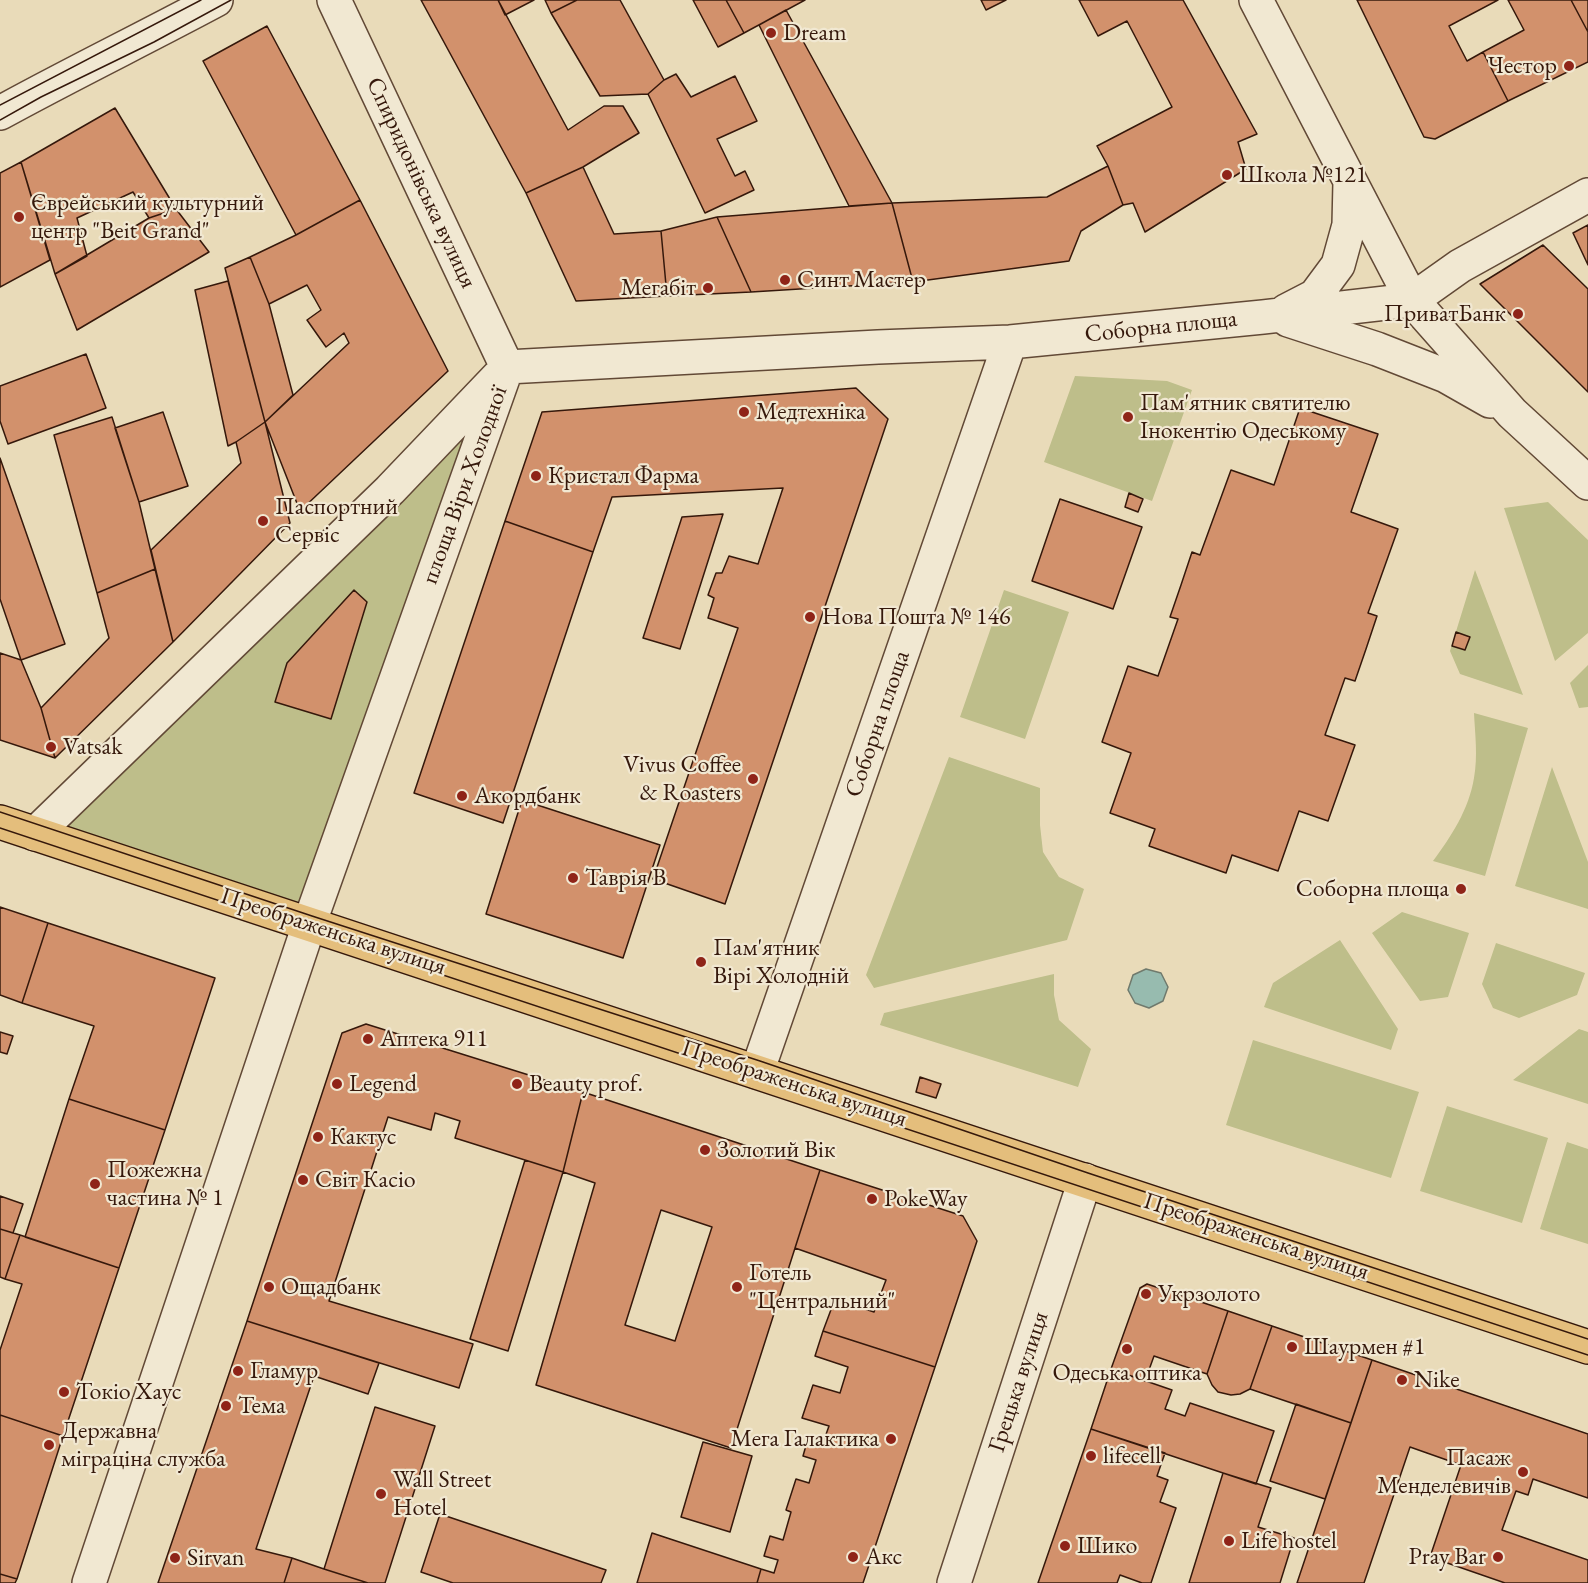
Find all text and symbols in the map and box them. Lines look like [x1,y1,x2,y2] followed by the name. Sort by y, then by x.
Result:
[783,19,847,47] place label: Dream
[764,26,778,40] marker: Dream
[1488,52,1557,80] place label: Честор
[1562,59,1576,73] marker: Честор
[359,73,483,293] street label: Спиридонівська вулиця
[1239,161,1367,189] place label: Школа №121
[1220,168,1234,182] marker: Школа №121
[31,189,264,245] place label: Єврейський культурний центр "Beit Grand"
[12,210,26,224] marker: Єврейський культурний центр "Beit Grand"
[797,266,926,294] place label: Синт Мастер
[778,273,792,287] marker: Синт Мастер
[621,274,696,302] place label: Мегабіт
[701,281,715,295] marker: Мегабіт
[1384,300,1506,328] place label: ПриватБанк
[1083,305,1239,349] street label: Соборна площа
[1511,307,1525,321] marker: ПриватБанк
[416,382,514,588] street label: площа Віри Холодної
[1140,389,1351,445] place label: Пам'ятник святителю Інокентію Одеському
[756,398,866,426] place label: Медтехніка
[737,405,751,419] marker: Медтехніка
[1121,410,1135,424] marker: Пам'ятник святителю Інокентію Одеському
[548,462,699,490] place label: Кристал Фарма
[529,469,543,483] marker: Кристал Фарма
[275,493,398,549] place label: Паспортний Сервіс
[256,514,270,528] marker: Паспортний Сервіс
[822,603,1011,631] place label: Нова Пошта № 146
[803,610,817,624] marker: Нова Пошта № 146
[839,647,917,801] street label: Соборна площа
[63,733,122,761] place label: Vatsak
[44,740,58,754] marker: Vatsak
[623,751,741,807] place label: Vivus Coffee & Roasters
[746,772,760,786] marker: Vivus Coffee & Roasters
[474,782,581,810] place label: Акордбанк
[455,789,469,803] marker: Акордбанк
[585,864,666,892] place label: Таврія В
[566,871,580,885] marker: Таврія В
[1296,875,1449,903] place label: Соборна площа
[217,882,449,982] street label: Преображенська вулиця
[1454,882,1468,896] marker: Соборна площа
[713,934,849,990] place label: Пам'ятник Вірі Холодній
[694,955,708,969] marker: Пам'ятник Вірі Холодній
[380,1025,488,1053] place label: Аптека 911
[361,1032,375,1046] marker: Аптека 911
[678,1034,910,1134] street label: Преображенська вулиця
[349,1070,417,1098] place label: Legend
[529,1070,643,1098] place label: Beauty prof.
[330,1077,344,1091] marker: Legend
[510,1077,524,1091] marker: Beauty prof.
[330,1123,396,1151] place label: Кактус
[311,1130,325,1144] marker: Кактус
[717,1136,835,1164] place label: Золотий Вік
[698,1143,712,1157] marker: Золотий Вік
[107,1156,224,1212] place label: Пожежна частина № 1
[315,1166,416,1194] place label: Свiт Касiо
[296,1173,310,1187] marker: Свiт Касiо
[88,1177,102,1191] marker: Пожежна частина № 1
[884,1185,968,1213] place label: PokeWay
[1140,1187,1372,1287] street label: Преображенська вулиця
[865,1192,879,1206] marker: PokeWay
[749,1259,895,1315] place label: Готель "Центральний"
[281,1273,381,1301] place label: Ощадбанк
[262,1280,276,1294] marker: Ощадбанк
[730,1280,744,1294] marker: Готель "Центральний"
[1158,1280,1260,1308] place label: Укрзолото
[1139,1287,1153,1301] marker: Укрзолото
[983,1308,1055,1456] street label: Грецька вулиця
[1304,1333,1425,1361] place label: Шаурмен #1
[1285,1340,1299,1354] marker: Шаурмен #1
[1120,1342,1134,1356] marker: Одеська оптика
[250,1357,318,1385] place label: Гламур
[1052,1359,1202,1387] place label: Одеська оптика
[231,1364,245,1378] marker: Гламур
[1414,1366,1460,1394] place label: Nike
[1395,1373,1409,1387] marker: Nike
[76,1378,181,1406] place label: Токіо Хаус
[57,1385,71,1399] marker: Токіо Хаус
[238,1392,285,1420] place label: Тема
[219,1399,233,1413] marker: Тема
[61,1417,226,1473] place label: Державна міграціна служба
[730,1425,879,1453] place label: Мега Галактика
[884,1432,898,1446] marker: Мега Галактика
[42,1438,56,1452] marker: Державна міграціна служба
[1103,1442,1161,1470] place label: lifecell
[1377,1444,1511,1500] place label: Пасаж Менделевичів
[1084,1449,1098,1463] marker: lifecell
[1516,1465,1530,1479] marker: Пасаж Менделевичів
[393,1466,491,1522] place label: Wall Street Hotel
[374,1487,388,1501] marker: Wall Street Hotel
[1241,1527,1337,1555] place label: Life hostel
[1077,1532,1137,1560] place label: Шико
[1222,1534,1236,1548] marker: Life hostel
[1058,1539,1072,1553] marker: Шико
[865,1543,902,1571] place label: Акс
[1408,1543,1486,1571] place label: Pray Bar
[187,1544,244,1572] place label: Sirvan
[846,1550,860,1564] marker: Акс
[1491,1550,1505,1564] marker: Pray Bar
[168,1551,182,1565] marker: Sirvan

